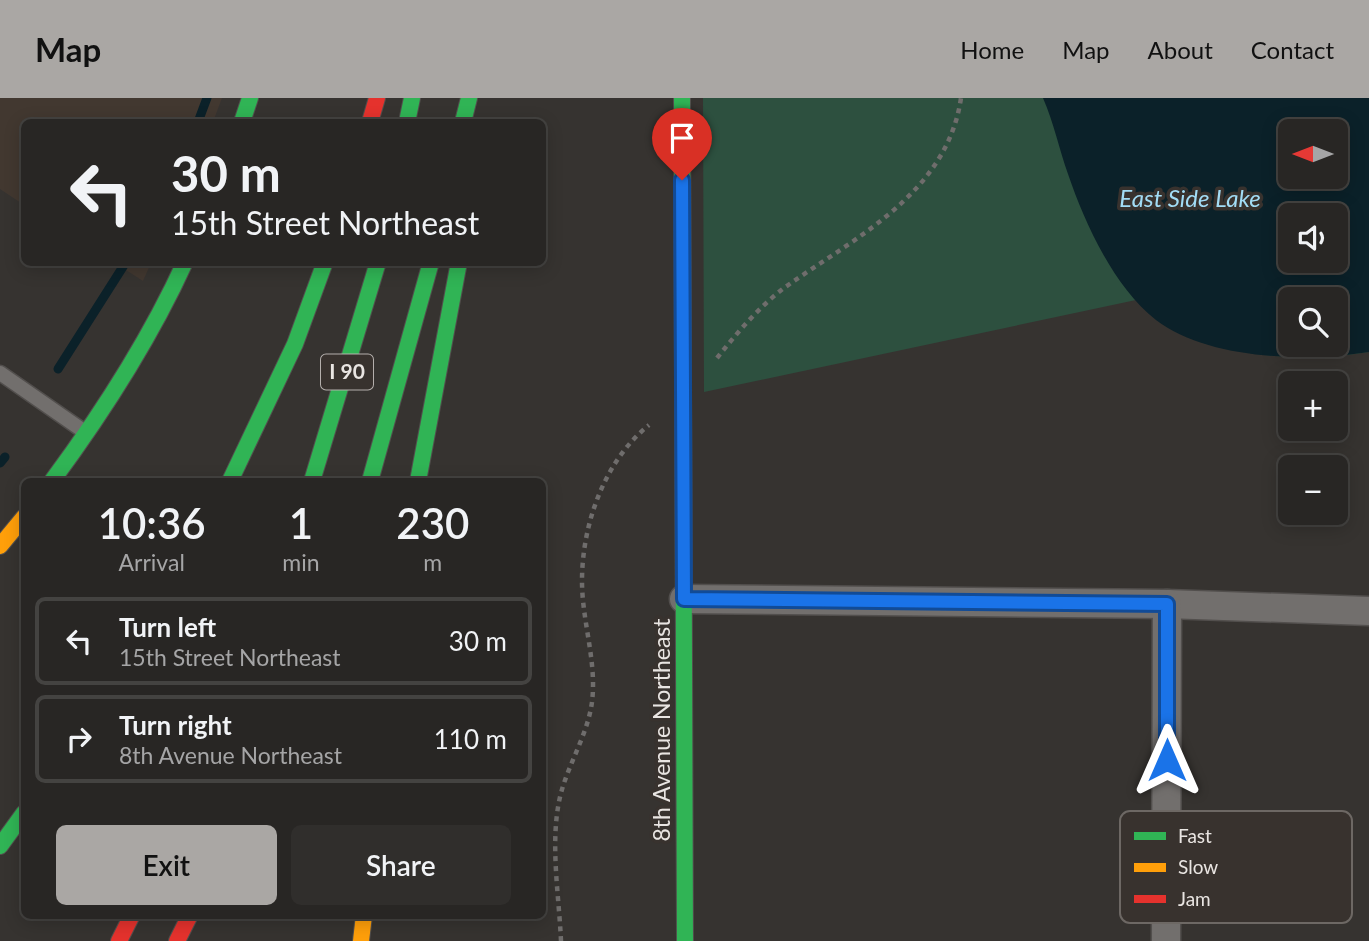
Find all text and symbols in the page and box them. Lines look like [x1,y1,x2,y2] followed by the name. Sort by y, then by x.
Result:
[35,29,101,69] text: Map
[960,35,1024,64] text: Home
[1062,35,1110,64] text: Map
[1148,35,1213,64] text: About
[1251,35,1334,64] text: Contact
[652,108,712,180] pin
[663,119,701,157] icon: arrive
[1278,119,1348,189] north arrow
[1278,119,1348,525] map controls
[171,144,281,202] text: 30 m
[56,147,147,238] icon: left
[1119,183,1261,212] water label: East Side Lake
[171,203,479,242] text: 15th Street Northeast
[1278,203,1348,273] button: sound
[1278,287,1348,357] button: search
[321,354,373,390] road number: I 90
[1278,371,1348,441] button: +
[1278,455,1348,525] button: −
[98,498,206,548] text: 10:36
[289,498,313,548] text: 1
[396,498,469,548] text: 230
[119,548,185,576] text: Arrival
[282,548,320,576] text: min
[423,548,442,576] text: m
[119,611,216,643] text: Turn left
[647,618,675,842] street label: 8th Avenue Northeast
[60,622,98,660] icon: left
[449,625,507,657] text: 30 m
[119,643,341,671] text: 15th Street Northeast
[119,709,232,741] text: Turn right
[60,720,98,758] icon: right
[434,723,507,755] text: 110 m
[1130,723,1204,797] position arrow
[119,741,342,769] text: 8th Avenue Northeast
[1120,811,1352,923] legend
[1178,824,1212,847] text: Fast
[56,825,277,905] button: Exit
[291,825,511,905] button: Share
[1178,855,1218,878] text: Slow
[1178,887,1211,910] text: Jam

